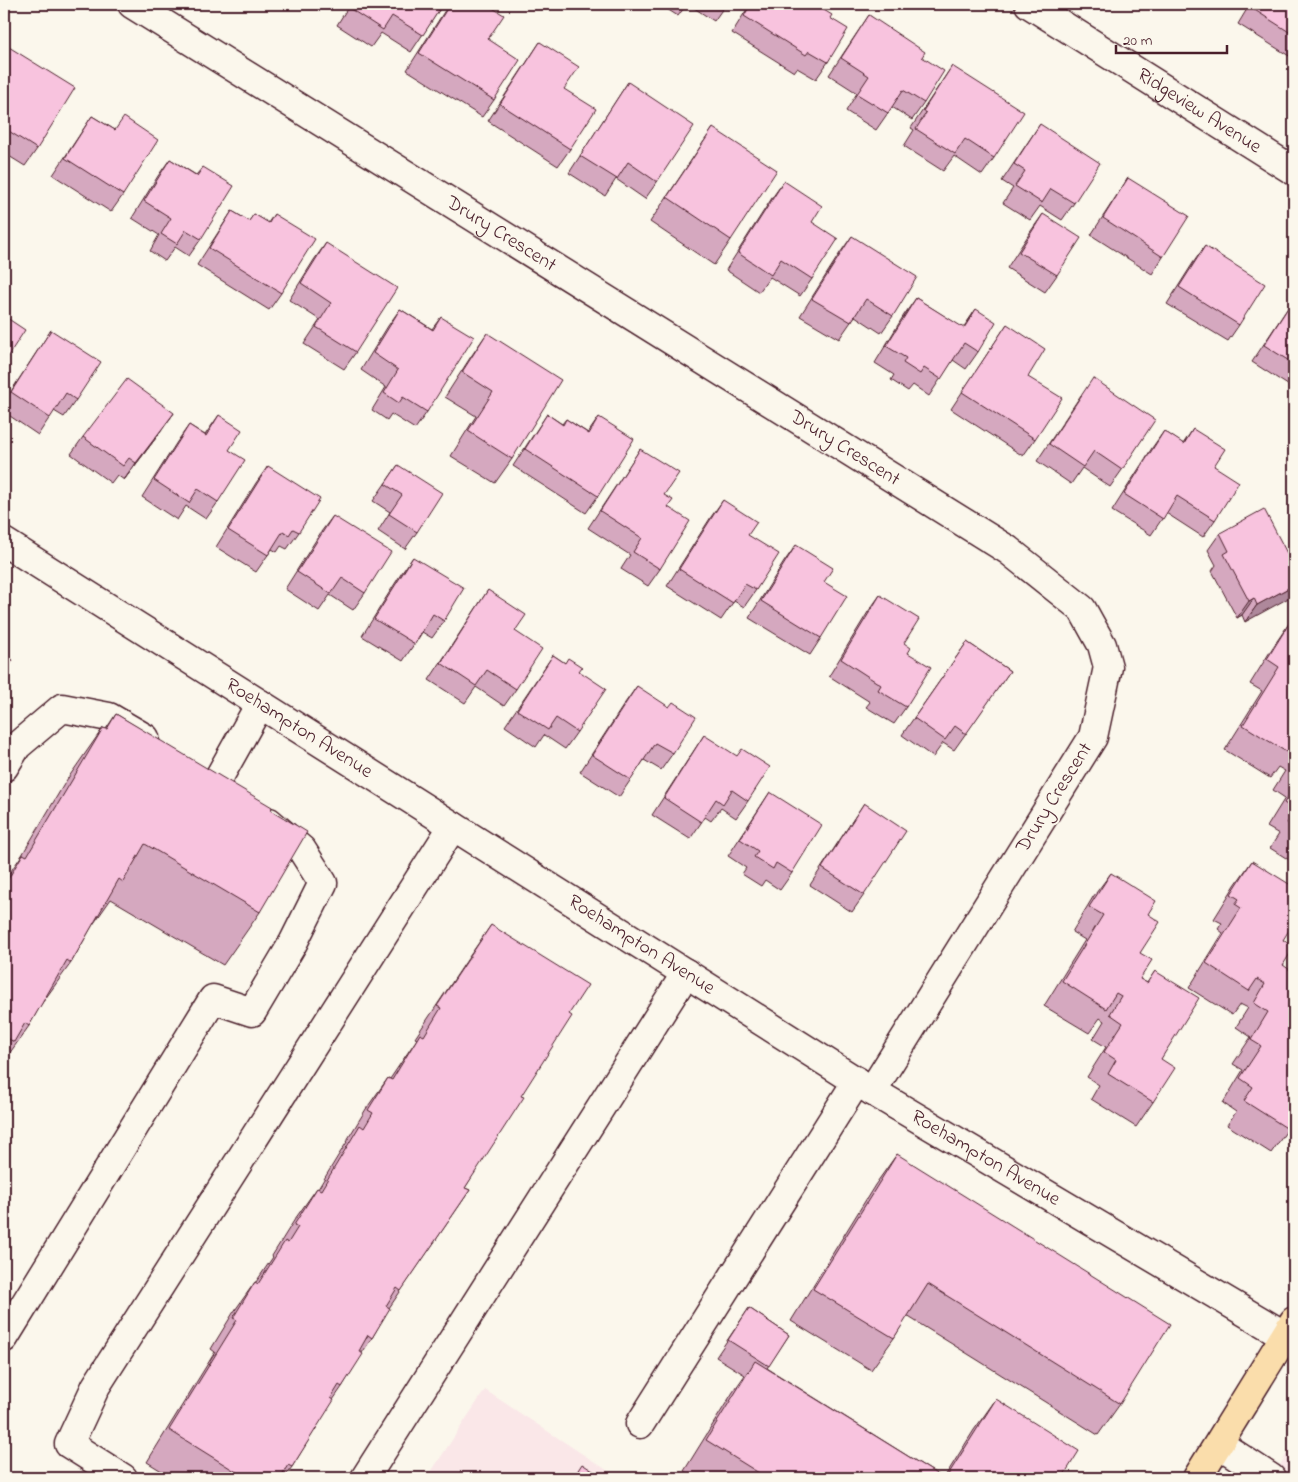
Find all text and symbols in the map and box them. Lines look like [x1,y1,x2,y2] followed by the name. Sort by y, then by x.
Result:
[1116,22,1227,54] scale bar
[1123,30,1153,52] text: 20 m
[1131,61,1267,161] street label: Ridgeview Avenue
[439,188,562,280] street label: Drury Crescent
[783,402,906,494] street label: Drury Crescent
[220,671,378,786] street label: Roehampton Avenue
[1009,737,1101,860] street label: Drury Crescent
[562,888,720,1002] street label: Roehampton Avenue
[905,1103,1066,1214] street label: Roehampton Avenue

